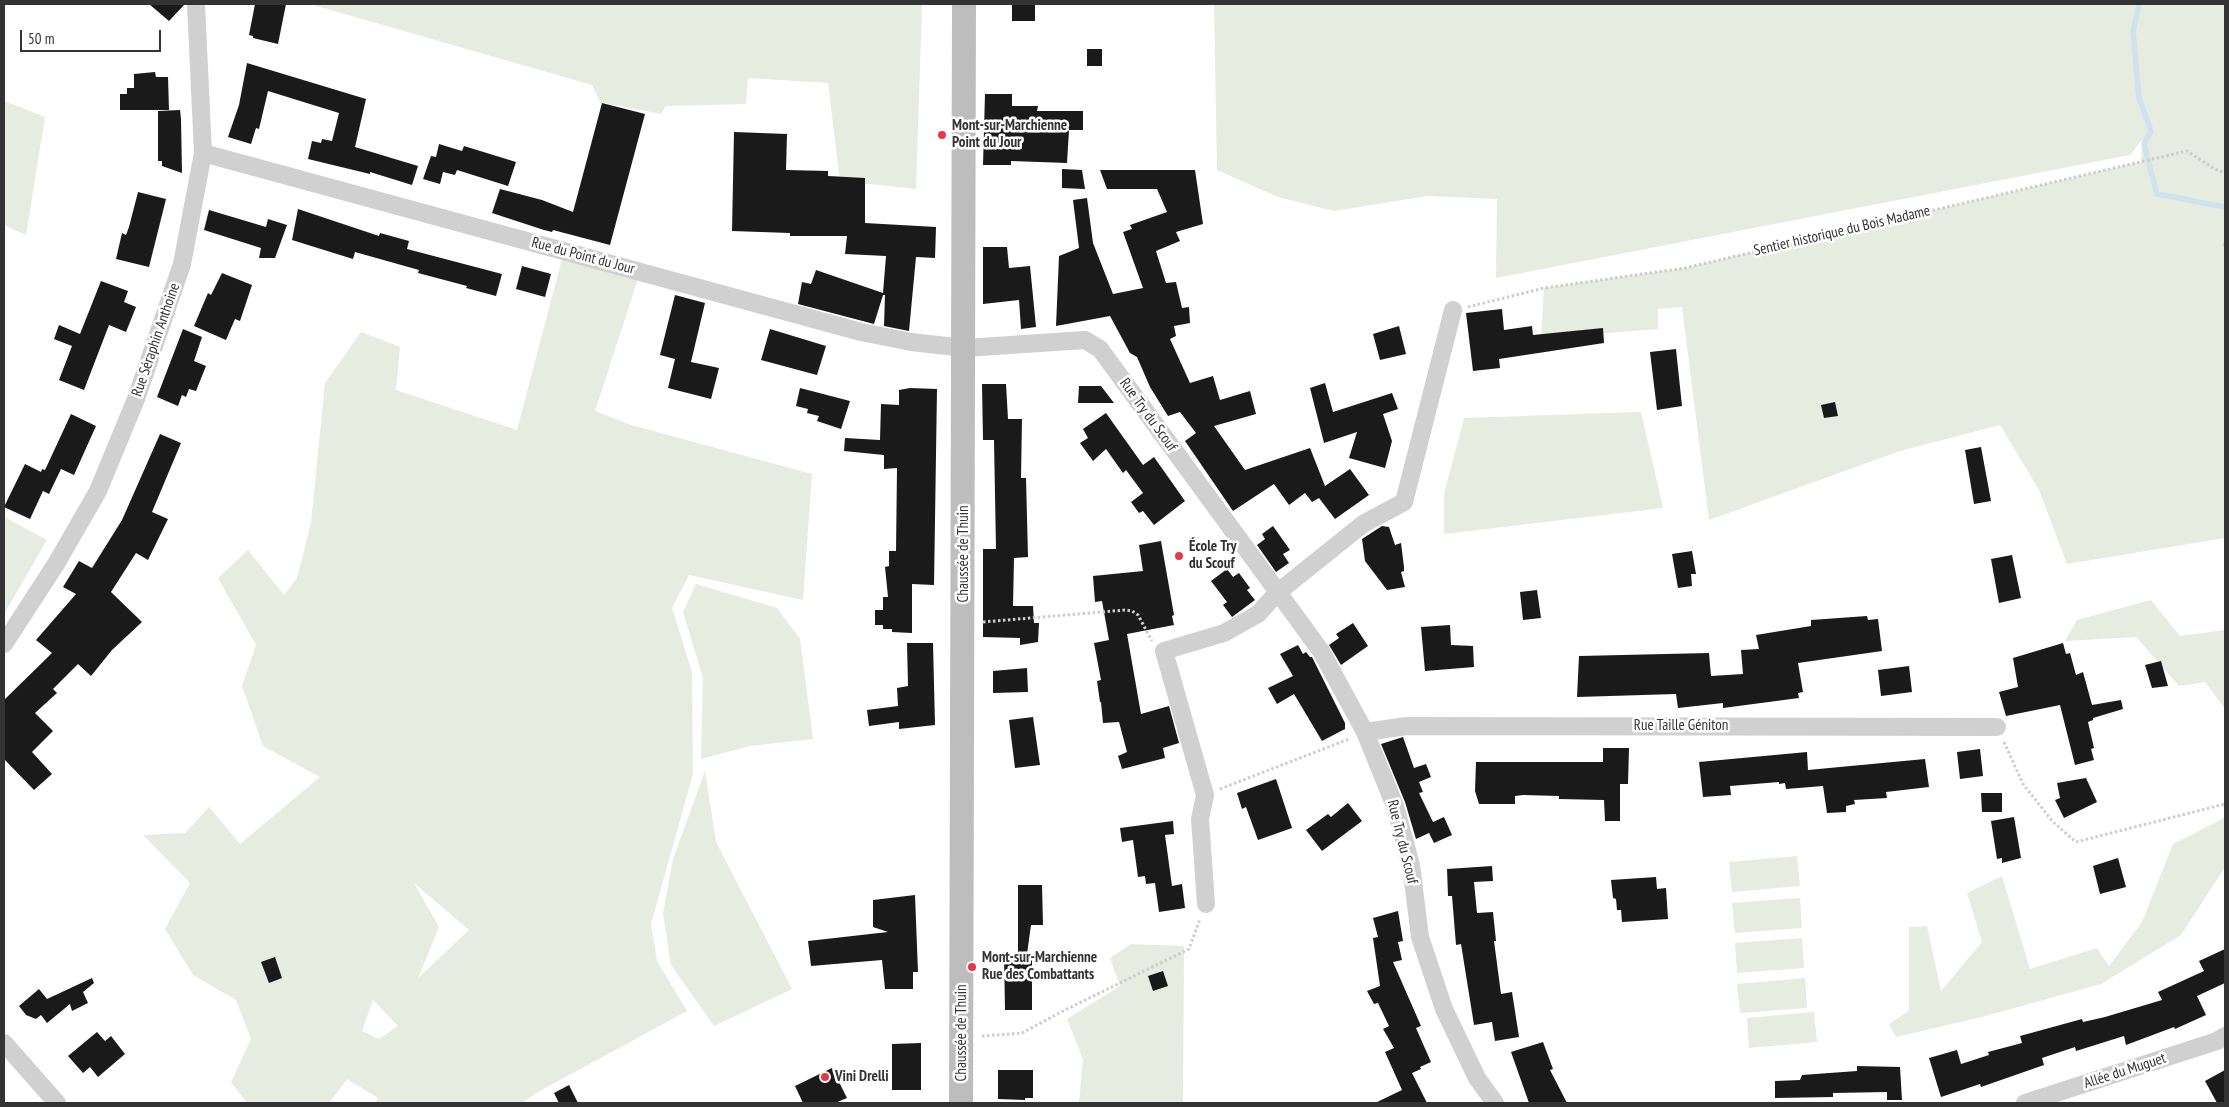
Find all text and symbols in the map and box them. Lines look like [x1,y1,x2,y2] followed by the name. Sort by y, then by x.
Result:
[22,20,164,52] scale bar
[28,29,54,48] text: 50 m
[952,117,1067,152] place label: Mont-sur-Marchienne Point du Jour
[936,129,948,141] marker: Mont-sur-Marchienne Point du Jour
[1752,202,1932,260] street label: Sentier historique du Bois Madame
[529,234,637,278] street label: Rue du Point du Jour
[128,281,184,399] street label: Rue Séraphin Anthoine
[1115,375,1181,455] street label: Rue Try du Scouf
[955,505,973,603] street label: Chaussée de Thuin
[1189,538,1237,573] place label: École Try du Scouf
[1173,550,1185,562] marker: École Try du Scouf
[1634,717,1728,735] street label: Rue Taille Géniton
[1383,798,1421,886] street label: Rue Try du Scouf
[982,949,1097,984] place label: Mont-sur-Marchienne Rue des Combattants
[966,961,978,973] marker: Mont-sur-Marchienne Rue des Combattants
[953,984,971,1082] street label: Chaussée de Thuin
[2082,1049,2168,1093] street label: Allée du Muguet
[835,1068,889,1086] place label: Vini Drelli
[819,1071,831,1083] marker: Vini Drelli

